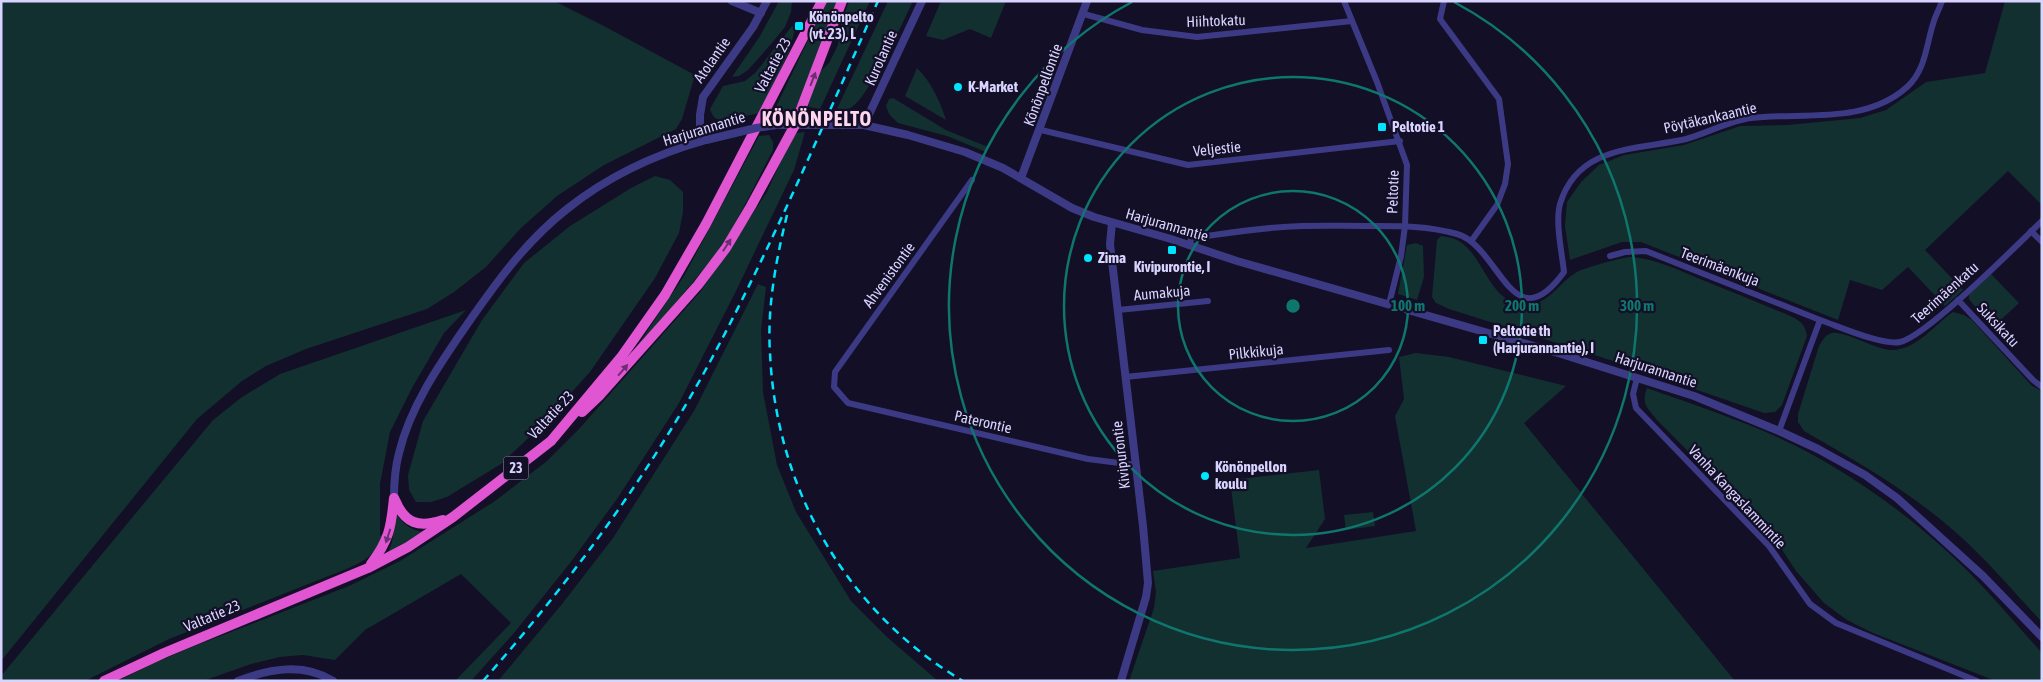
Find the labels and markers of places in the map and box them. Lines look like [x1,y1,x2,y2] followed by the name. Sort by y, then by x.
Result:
[809,8,874,42] place label: Könönpelto (vt. 23), L
[793,20,805,32] marker: Könönpelto (vt. 23), L
[968,78,1019,95] place label: K-Market
[952,81,964,93] marker: K-Market
[1392,118,1445,135] place label: Peltotie 1
[1376,121,1388,133] marker: Peltotie 1
[1166,244,1178,256] marker: Kivipurontie, I
[1098,249,1126,266] place label: Zima
[1082,252,1094,264] marker: Zima
[1134,258,1211,275] place label: Kivipurontie, I
[1284,297,1302,315] centre of rings
[1493,322,1594,356] place label: Peltotie th (Harjurannantie), I
[1477,334,1489,346] marker: Peltotie th (Harjurannantie), I
[1215,458,1287,492] place label: Könönpellon koulu
[1199,470,1211,482] marker: Könönpellon koulu

